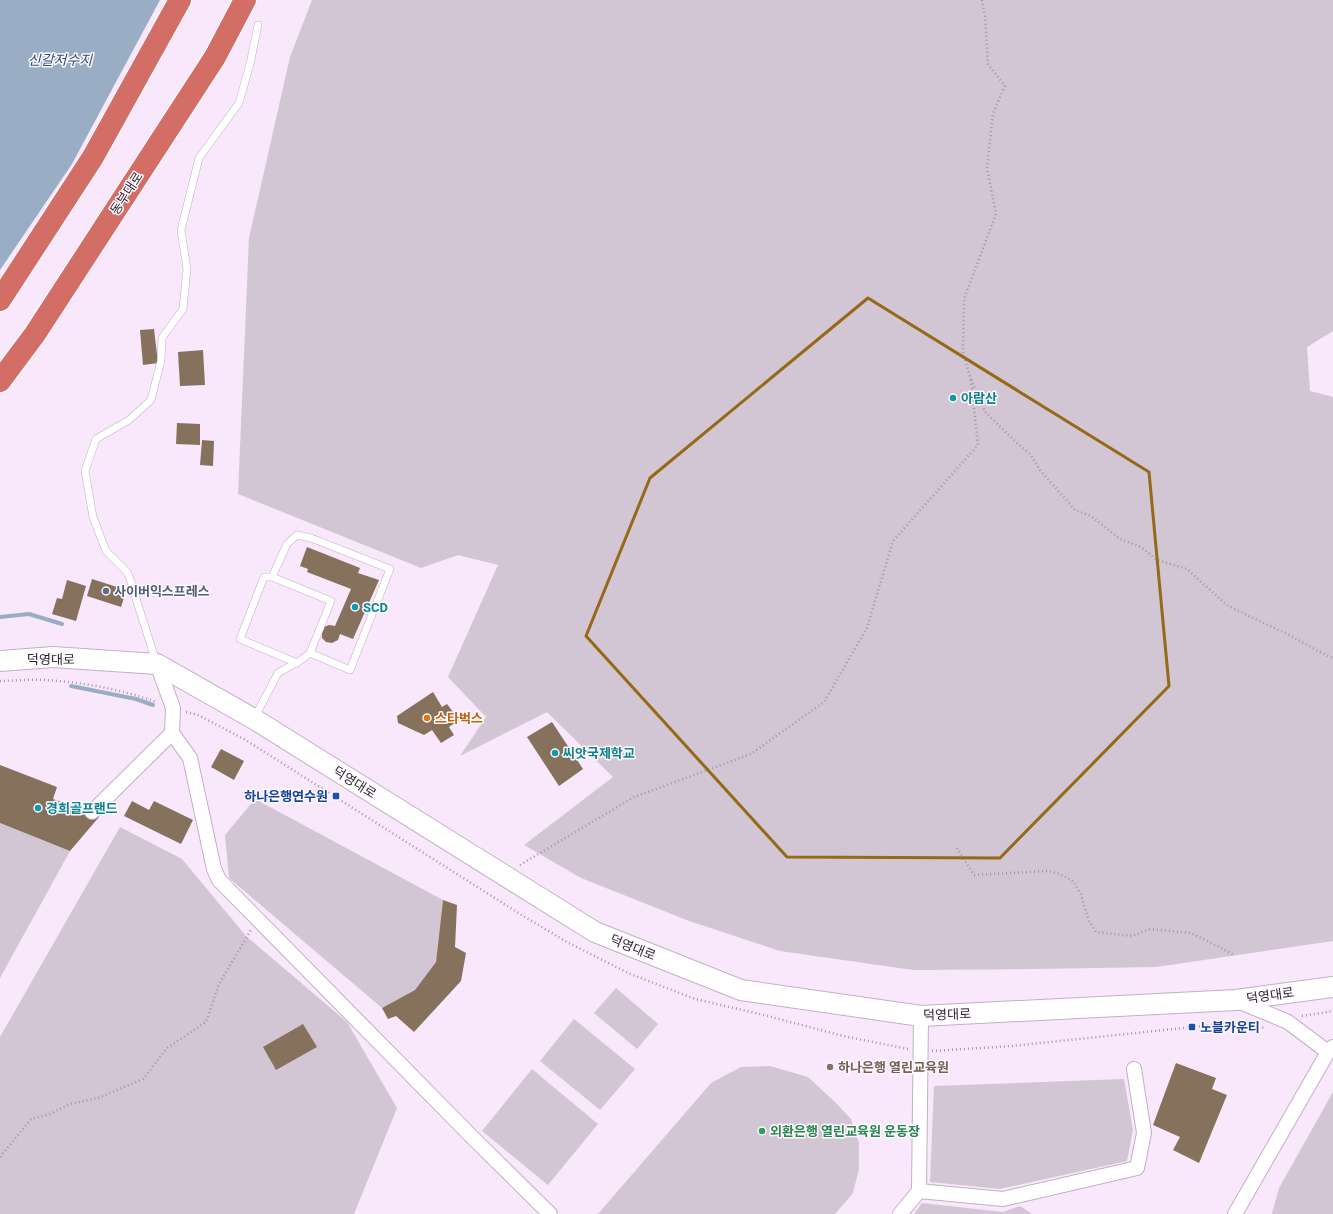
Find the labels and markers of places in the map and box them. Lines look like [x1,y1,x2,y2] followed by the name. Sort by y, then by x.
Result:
[961,391,997,406] place label: 아람산
[948,393,958,403] marker: 아람산
[114,584,210,599] place label: 사이버익스프레스
[101,586,111,596] marker: 사이버익스프레스
[363,600,388,615] place label: SCD
[350,602,360,612] marker: SCD
[435,711,483,726] place label: 스타벅스
[422,713,432,723] marker: 스타벅스
[563,746,635,761] place label: 씨앗국제학교
[550,748,560,758] marker: 씨앗국제학교
[244,789,328,804] place label: 하나은행연수원
[331,791,341,801] marker: 하나은행연수원
[46,801,118,816] place label: 경희골프랜드
[33,803,43,813] marker: 경희골프랜드
[1200,1020,1260,1035] place label: 노블카운티
[1187,1022,1197,1032] marker: 노블카운티
[838,1060,949,1075] place label: 하나은행 열린교육원
[825,1062,835,1072] marker: 하나은행 열린교육원
[770,1124,920,1139] place label: 외환은행 열린교육원 운동장
[757,1126,767,1136] marker: 외환은행 열린교육원 운동장

